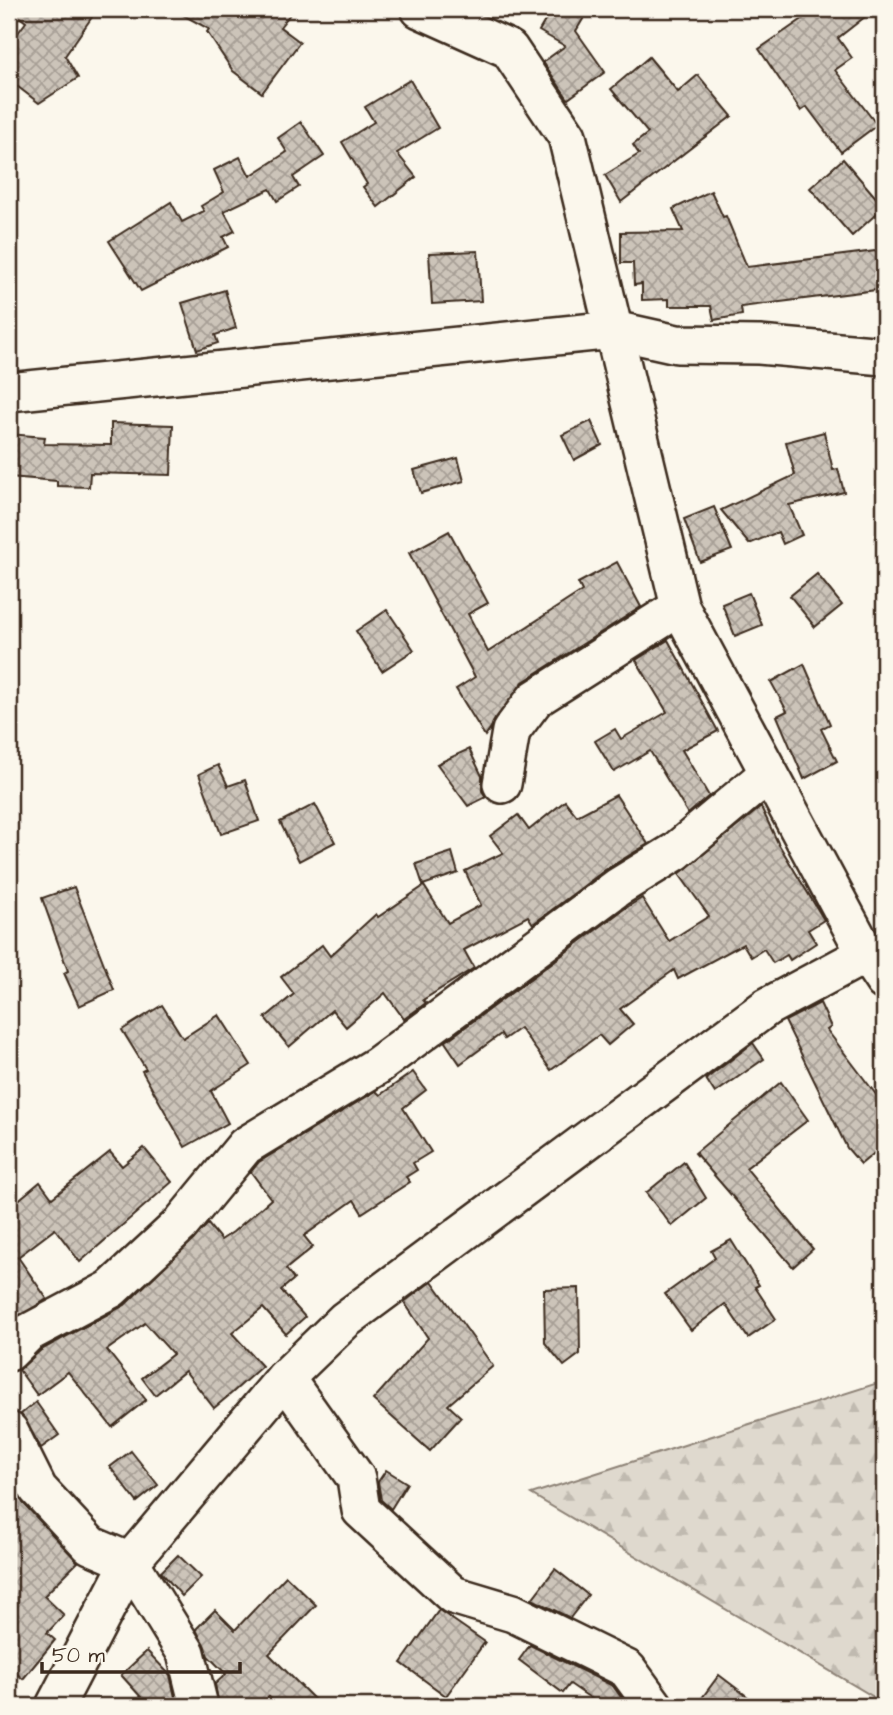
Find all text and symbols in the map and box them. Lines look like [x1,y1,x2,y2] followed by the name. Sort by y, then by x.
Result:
[42,1631,240,1675] scale bar
[52,1641,106,1670] text: 50 m

